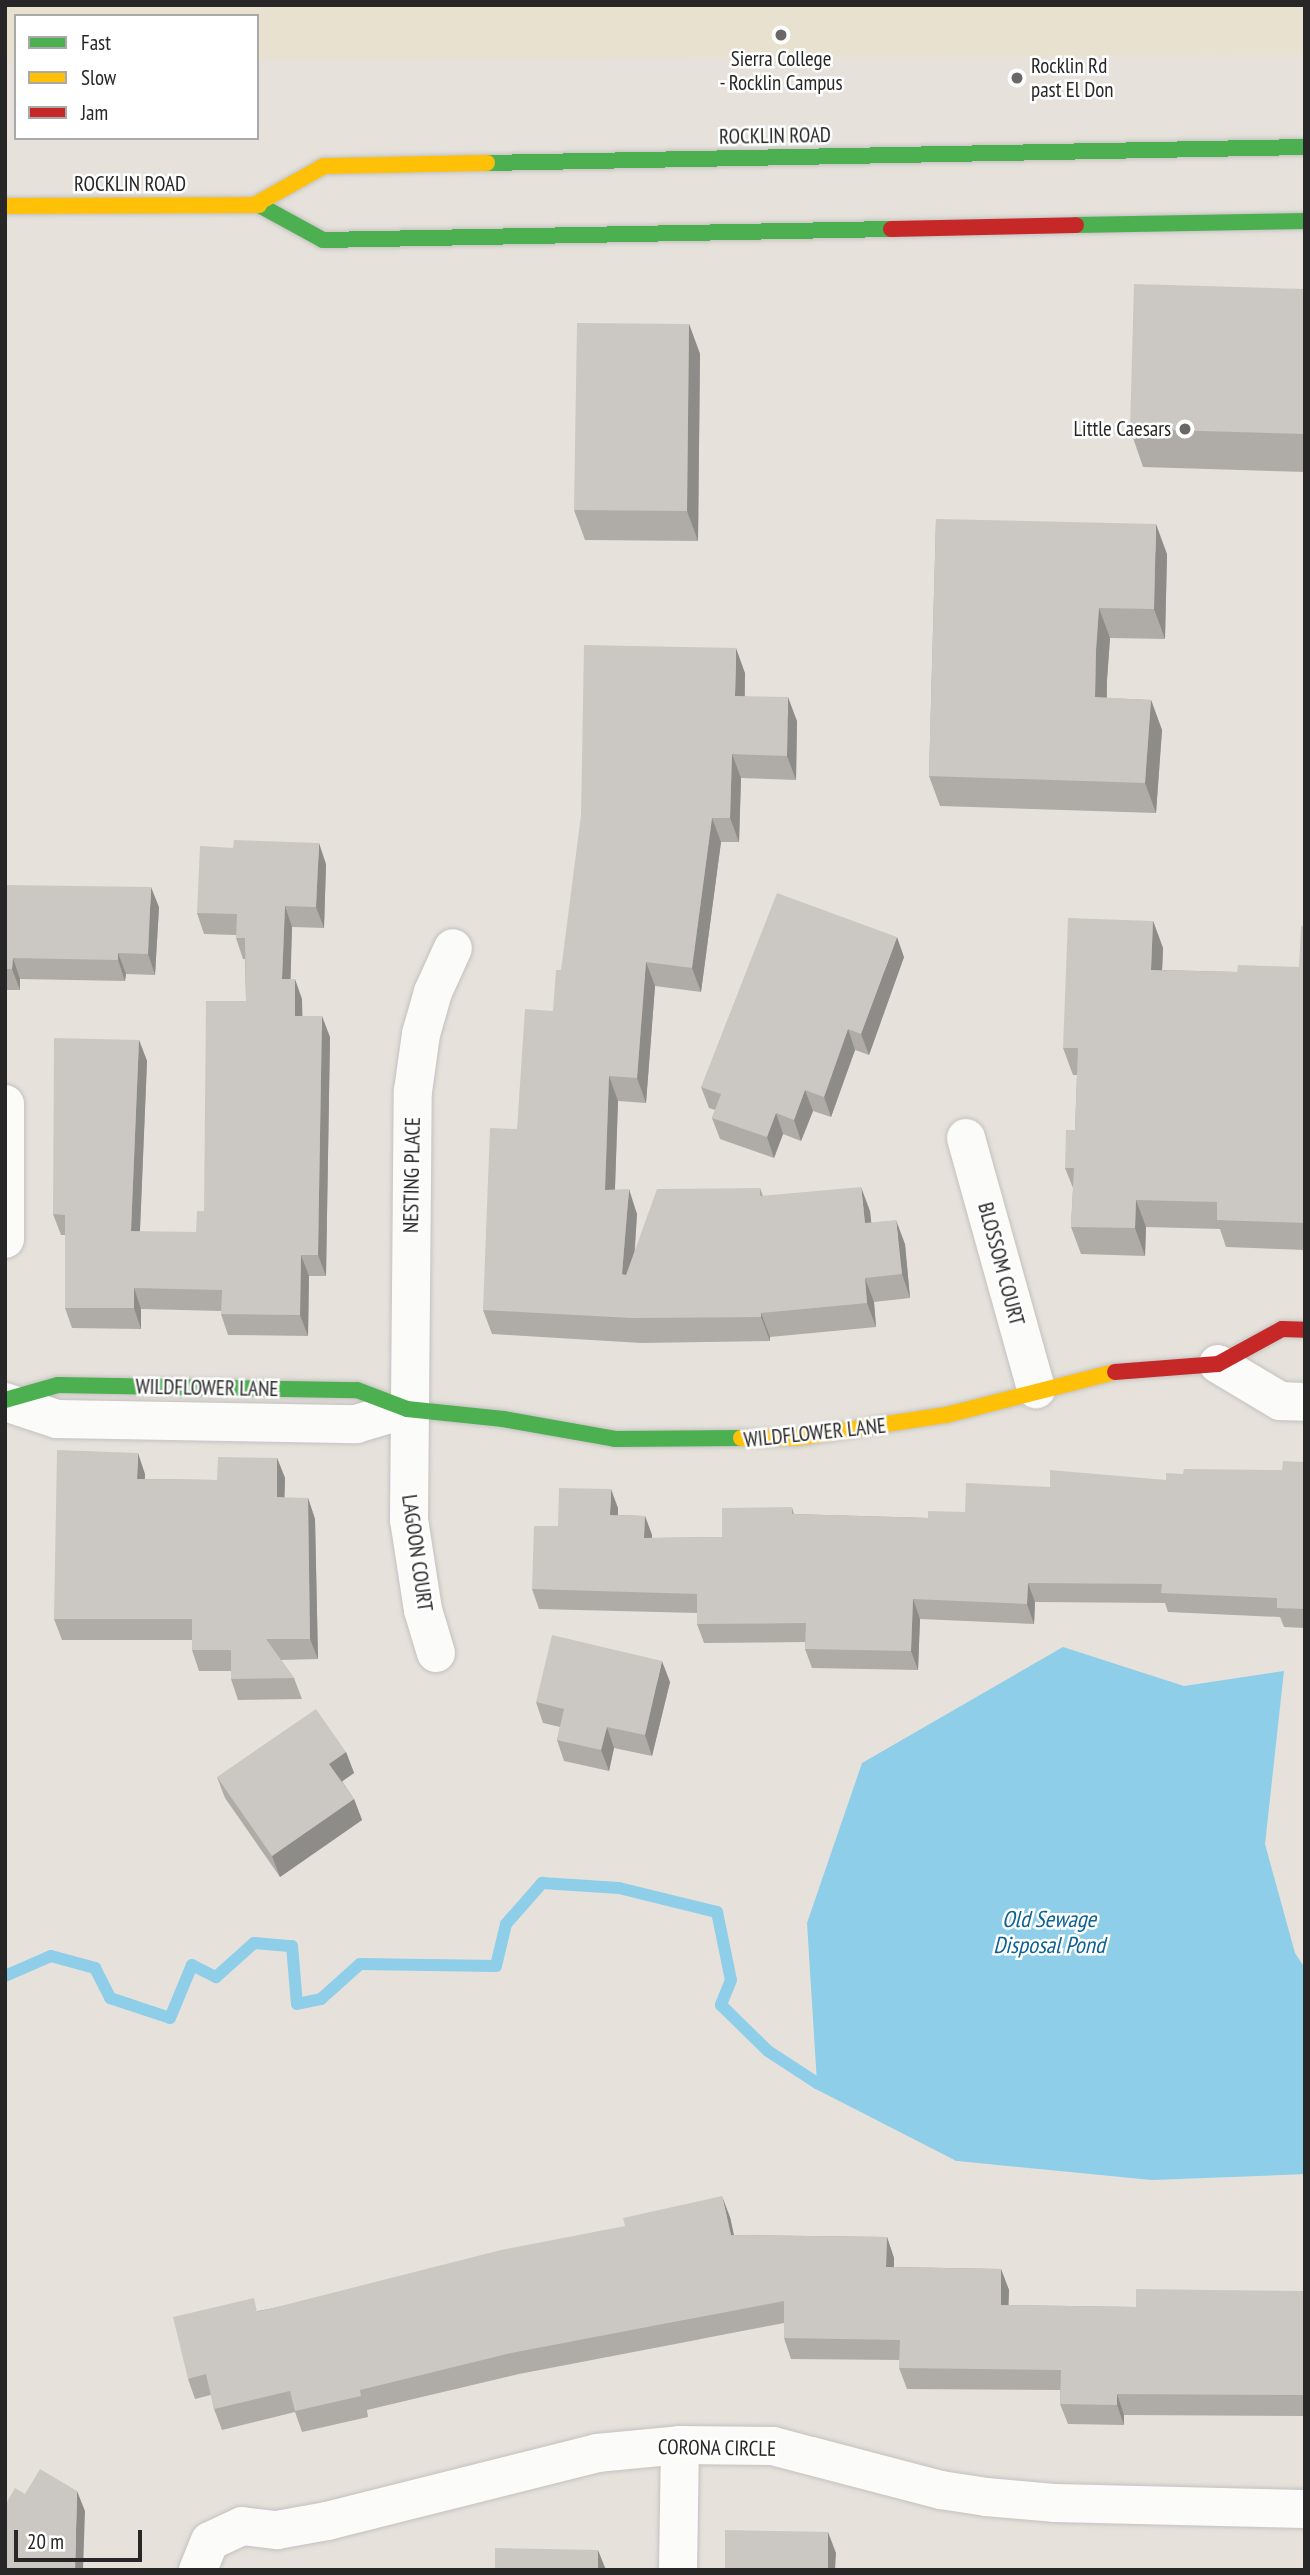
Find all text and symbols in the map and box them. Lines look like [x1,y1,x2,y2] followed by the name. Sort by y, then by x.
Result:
[14,14,259,140] legend
[773,27,789,43] marker: Sierra College - Rocklin Campus
[81,29,111,56] text: Fast
[719,46,843,96] place label: Sierra College - Rocklin Campus
[1031,53,1114,103] place label: Rocklin Rd past El Don
[81,64,116,91] text: Slow
[1009,70,1025,86] marker: Rocklin Rd past El Don
[81,99,108,126] text: Jam
[719,122,831,150] street label: ROCKLIN ROAD
[74,171,186,197] street label: ROCKLIN ROAD
[1073,416,1171,442] place label: Little Caesars
[1177,421,1193,437] marker: Little Caesars
[398,1117,426,1233] street label: NESTING PLACE
[972,1200,1030,1328] street label: BLOSSOM COURT
[135,1374,279,1402] street label: WILDFLOWER LANE
[743,1413,887,1453] street label: WILDFLOWER LANE
[396,1493,438,1613] street label: LAGOON COURT
[993,1905,1105,1959] water label: Old Sewage Disposal Pond
[657,2434,777,2462] street label: CORONA CIRCLE
[18,2516,145,2560] scale bar
[27,2528,64,2555] text: 20 m

